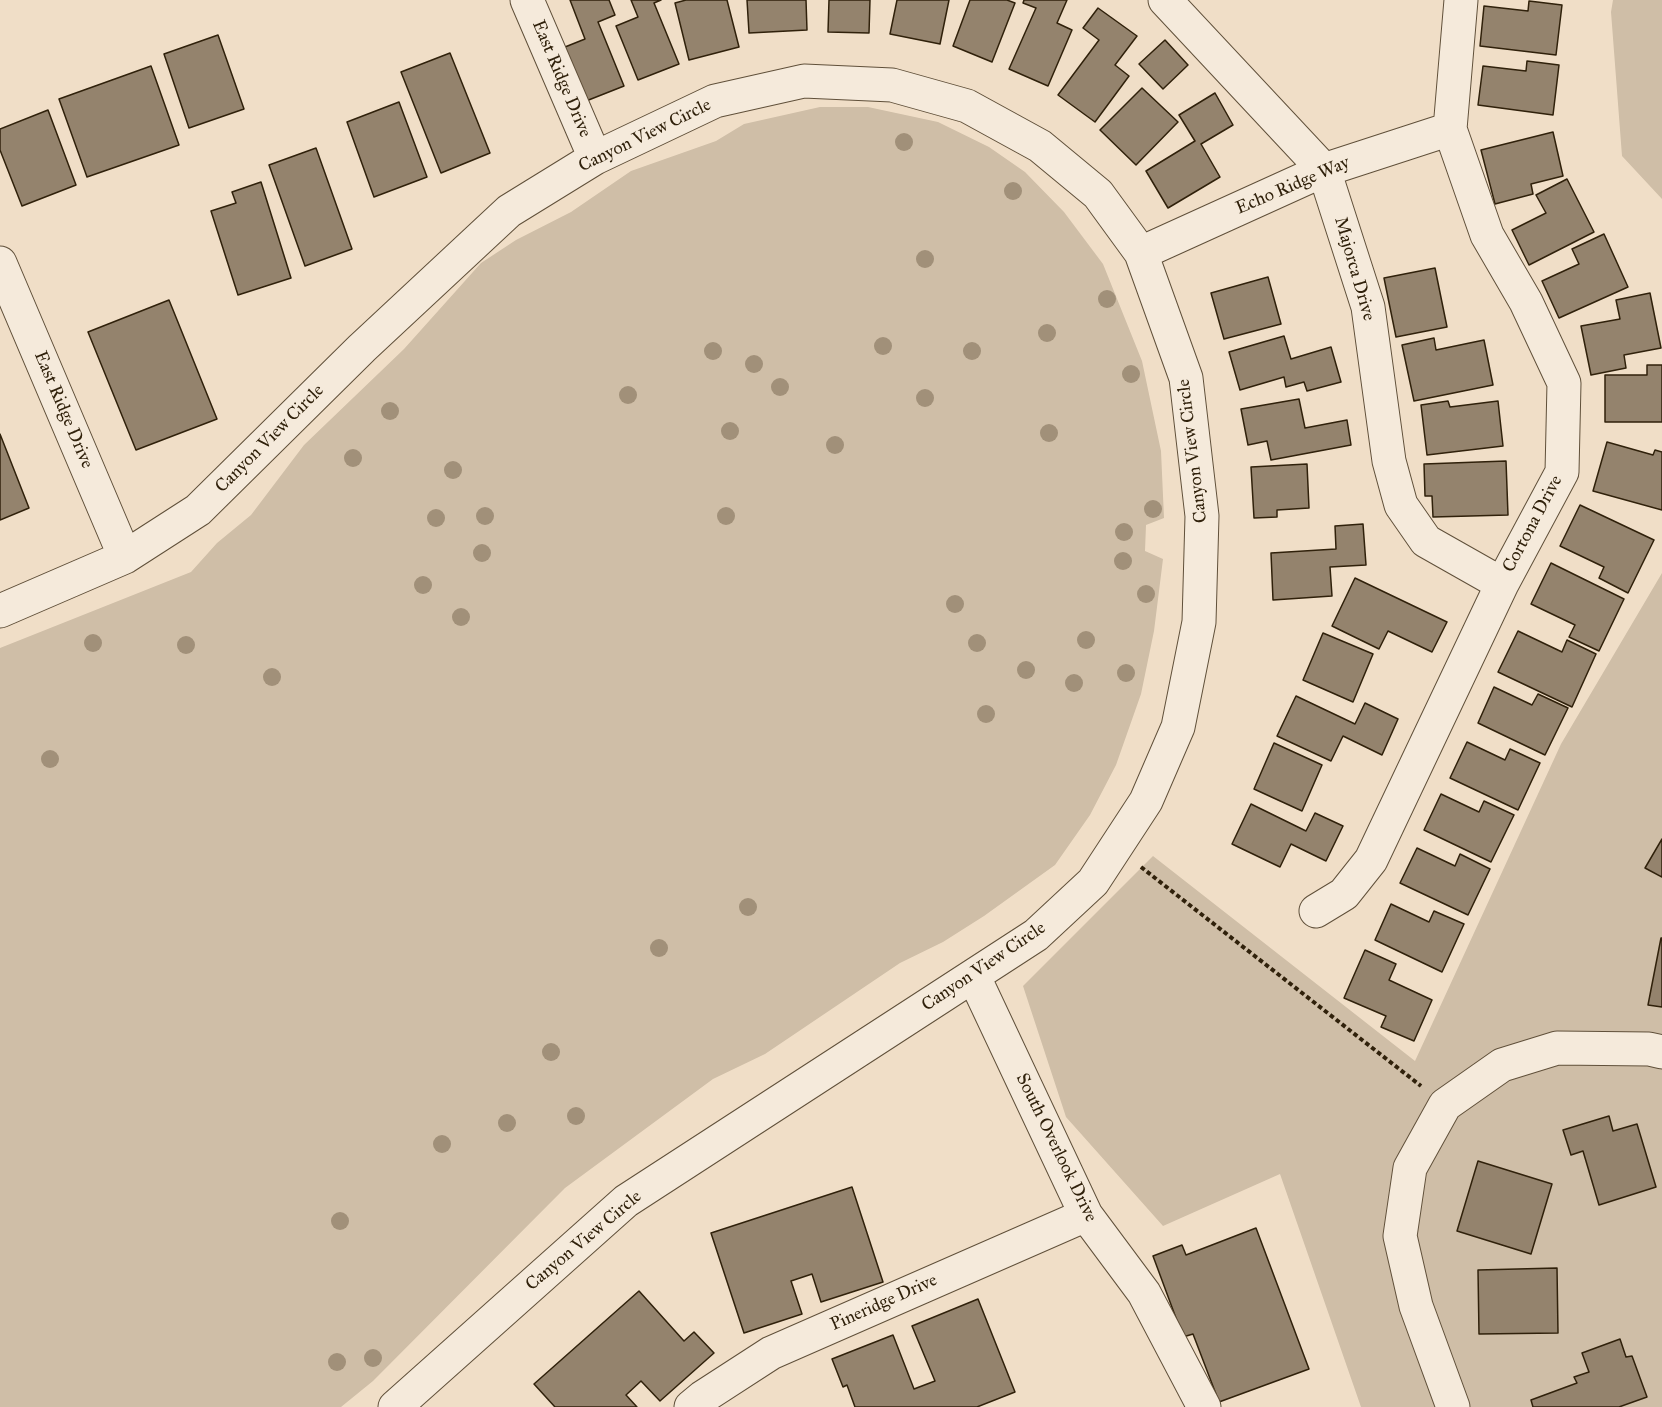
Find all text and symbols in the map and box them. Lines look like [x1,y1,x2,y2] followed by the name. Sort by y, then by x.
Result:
[527,17,595,141] street label: East Ridge Drive
[575,95,715,177] street label: Canyon View Circle
[1233,152,1353,220] street label: Echo Ridge Way
[1329,215,1379,323] street label: Majorca Drive
[29,348,97,472] street label: East Ridge Drive
[1173,378,1213,524] street label: Canyon View Circle
[211,380,329,498] street label: Canyon View Circle
[1498,472,1568,576] street label: Cortona Drive
[918,918,1050,1016] street label: Canyon View Circle
[1011,1070,1101,1226] street label: South Overlook Drive
[522,1186,646,1296] street label: Canyon View Circle
[827,1270,941,1336] street label: Pineridge Drive

